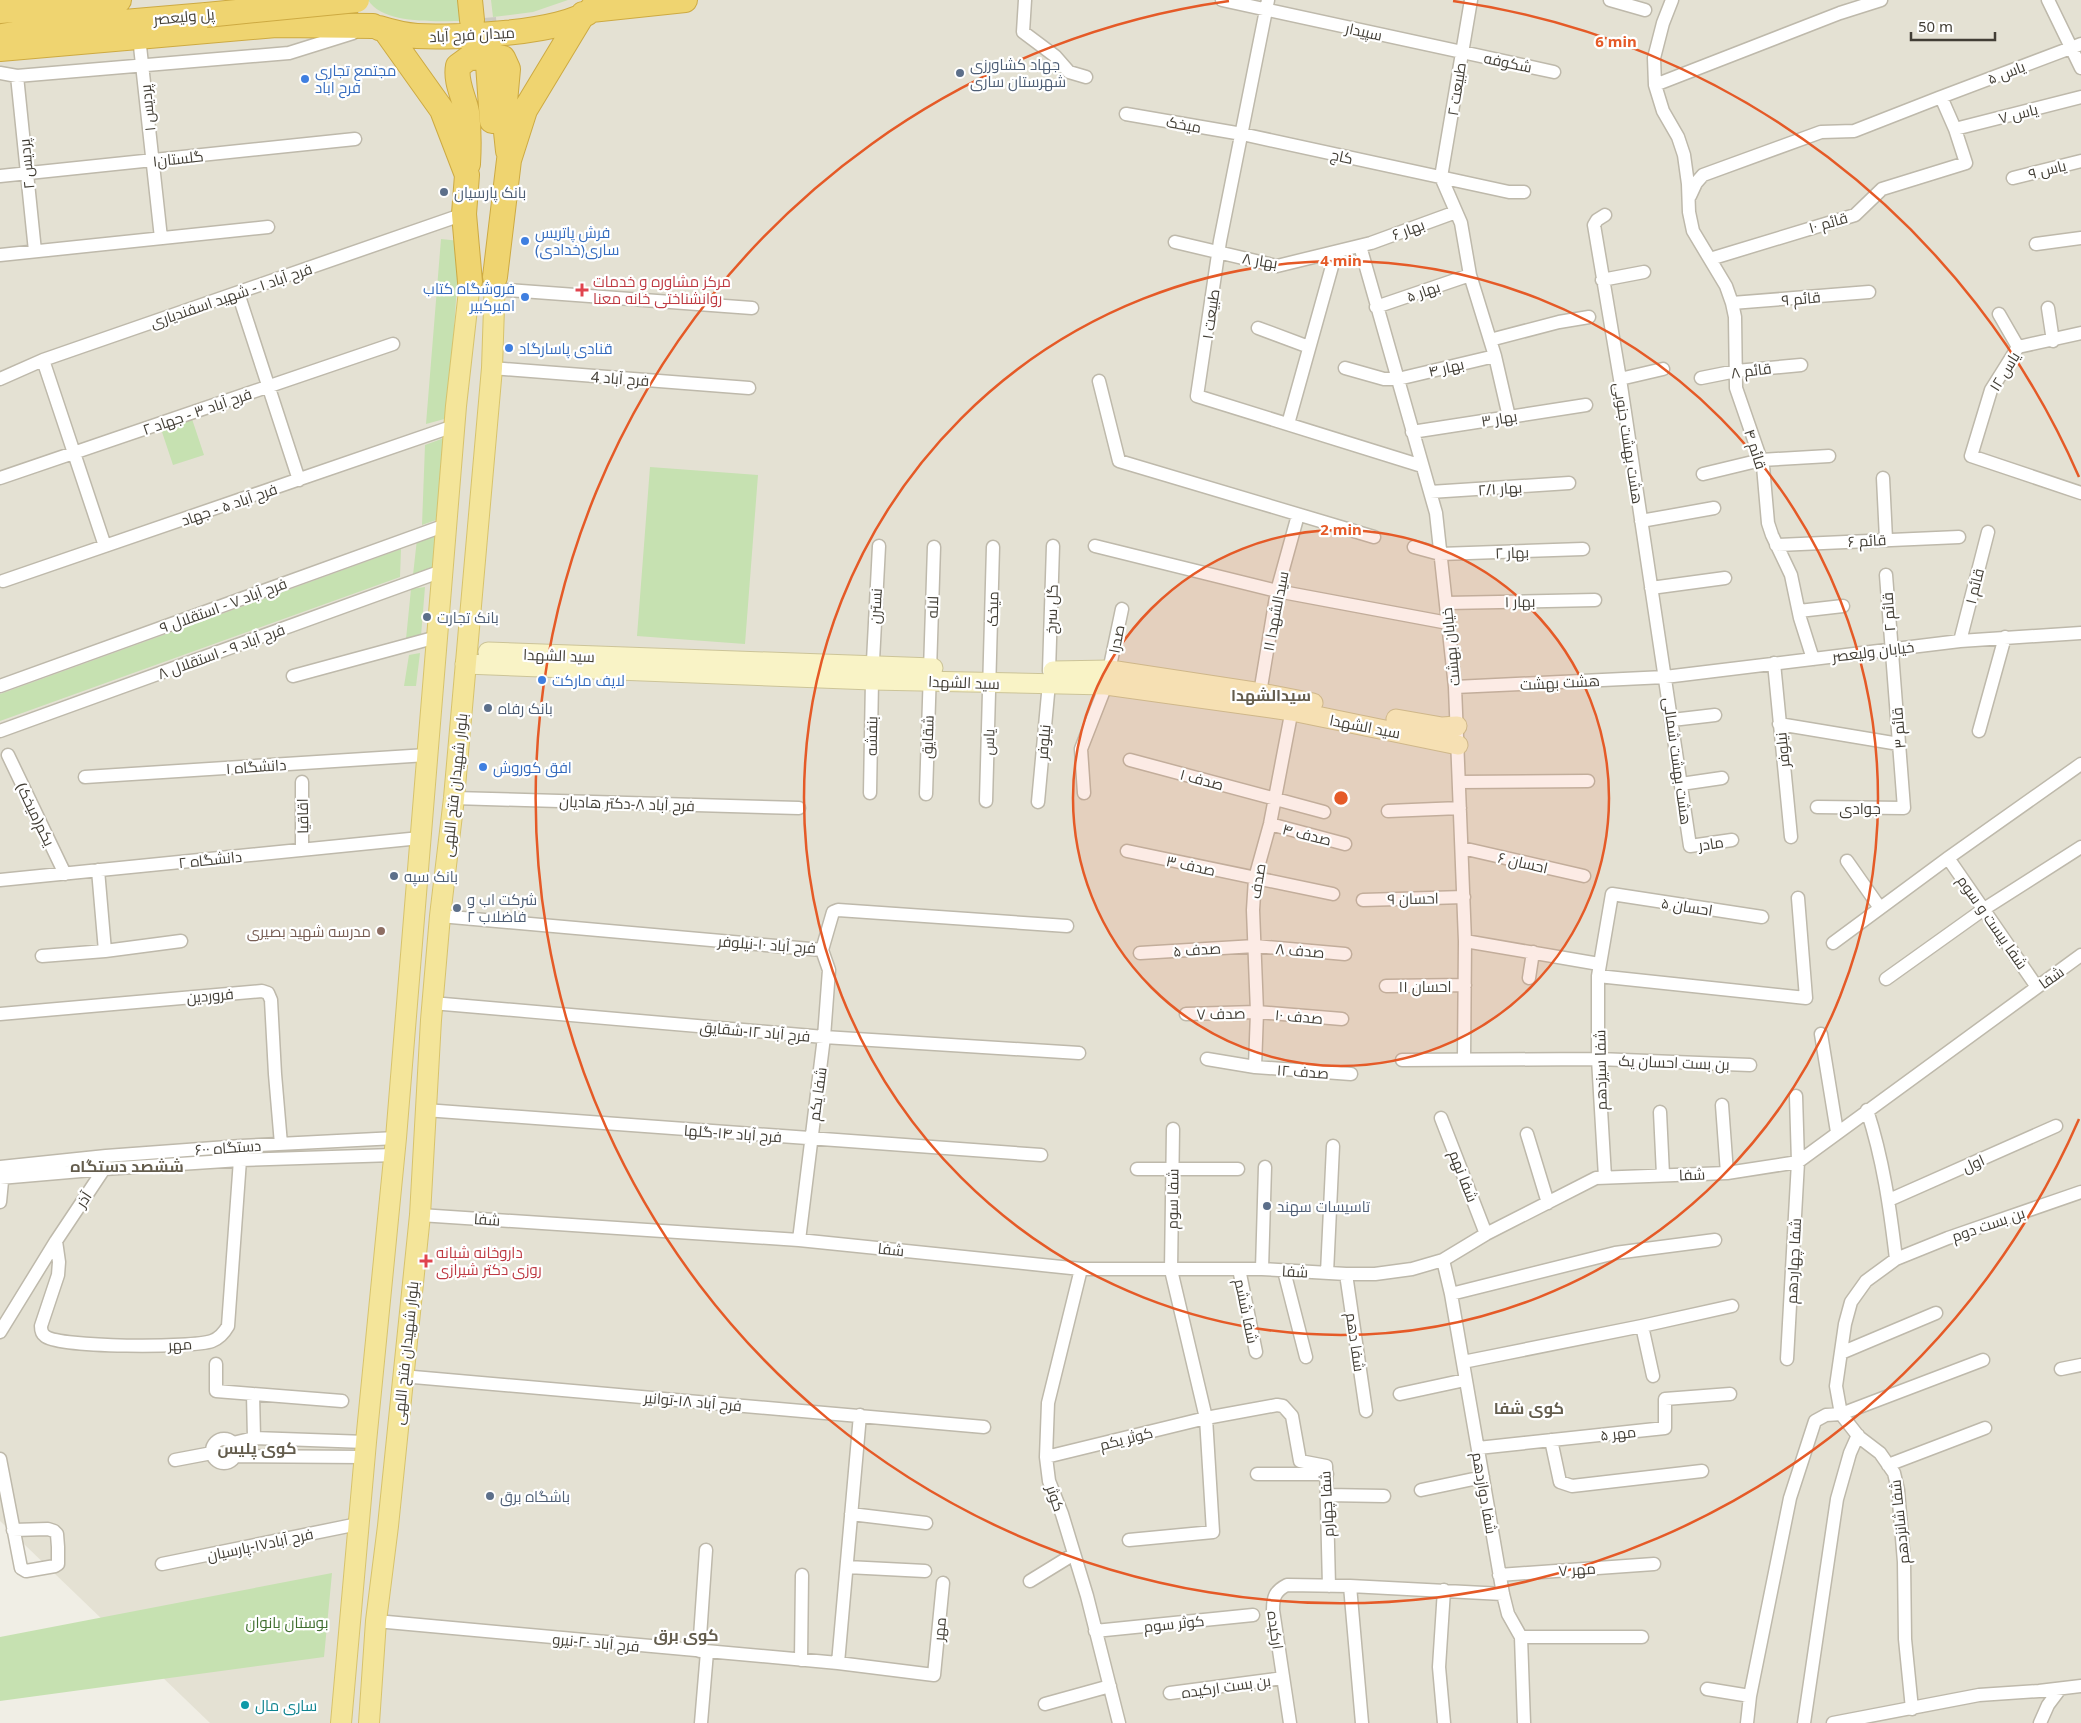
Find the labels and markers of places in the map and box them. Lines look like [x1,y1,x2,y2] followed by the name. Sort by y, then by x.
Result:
[970,54,1066,92] place label: جهاد کشاورزی شهرستان ساری
[315,60,396,99] place label: مجتمع تجاری فرح اباد
[954,67,966,79] marker: جهاد کشاورزی شهرستان ساری
[299,73,311,85] marker: مجتمع تجاری فرح اباد
[454,182,526,203] place label: بانک پارسیان
[438,186,450,198] marker: بانک پارسیان
[535,222,619,260] place label: فرش پاتریس (خدادی)ساری
[519,235,531,247] marker: فرش پاتریس (خدادی)ساری
[593,271,731,309] place label: مرکز مشاوره و خدمات روانشناختی خانه معنا
[423,278,515,315] place label: فروشگاه کتاب امیرکبیر
[575,283,589,297] marker: مرکز مشاوره و خدمات روانشناختی خانه معنا
[519,291,531,303] marker: فروشگاه کتاب امیرکبیر
[519,338,613,359] place label: قنادی پاسارگاد
[503,342,515,354] marker: قنادی پاسارگاد
[437,607,499,627] place label: بانک تجارت
[421,611,433,623] marker: بانک تجارت
[552,670,625,690] place label: لایف مارکت
[536,674,548,686] marker: لایف مارکت
[498,698,553,718] place label: بانک رفاه
[482,702,494,714] marker: بانک رفاه
[493,757,572,778] place label: افق کوروش
[477,761,489,773] marker: افق کوروش
[1332,789,1350,807] centre of rings
[404,866,458,887] place label: بانک سپه
[388,870,400,882] marker: بانک سپه
[467,889,537,926] place label: شرکت اب و فاضلاب ۲
[451,902,463,914] marker: شرکت اب و فاضلاب ۲
[247,921,371,942] place label: مدرسه شهید بصیری
[375,925,387,937] marker: مدرسه شهید بصیری
[1277,1196,1370,1217] place label: تاسیسات سهند
[1261,1200,1273,1212] marker: تاسیسات سهند
[436,1242,542,1280] place label: داروخانه شبانه روزی دکتر شیرازی
[420,1255,432,1267] marker: داروخانه شبانه روزی دکتر شیرازی
[500,1486,570,1507] place label: باشگاه برق
[484,1490,496,1502] marker: باشگاه برق
[255,1695,317,1716] place label: ساری مال
[239,1699,251,1711] marker: ساری مال

